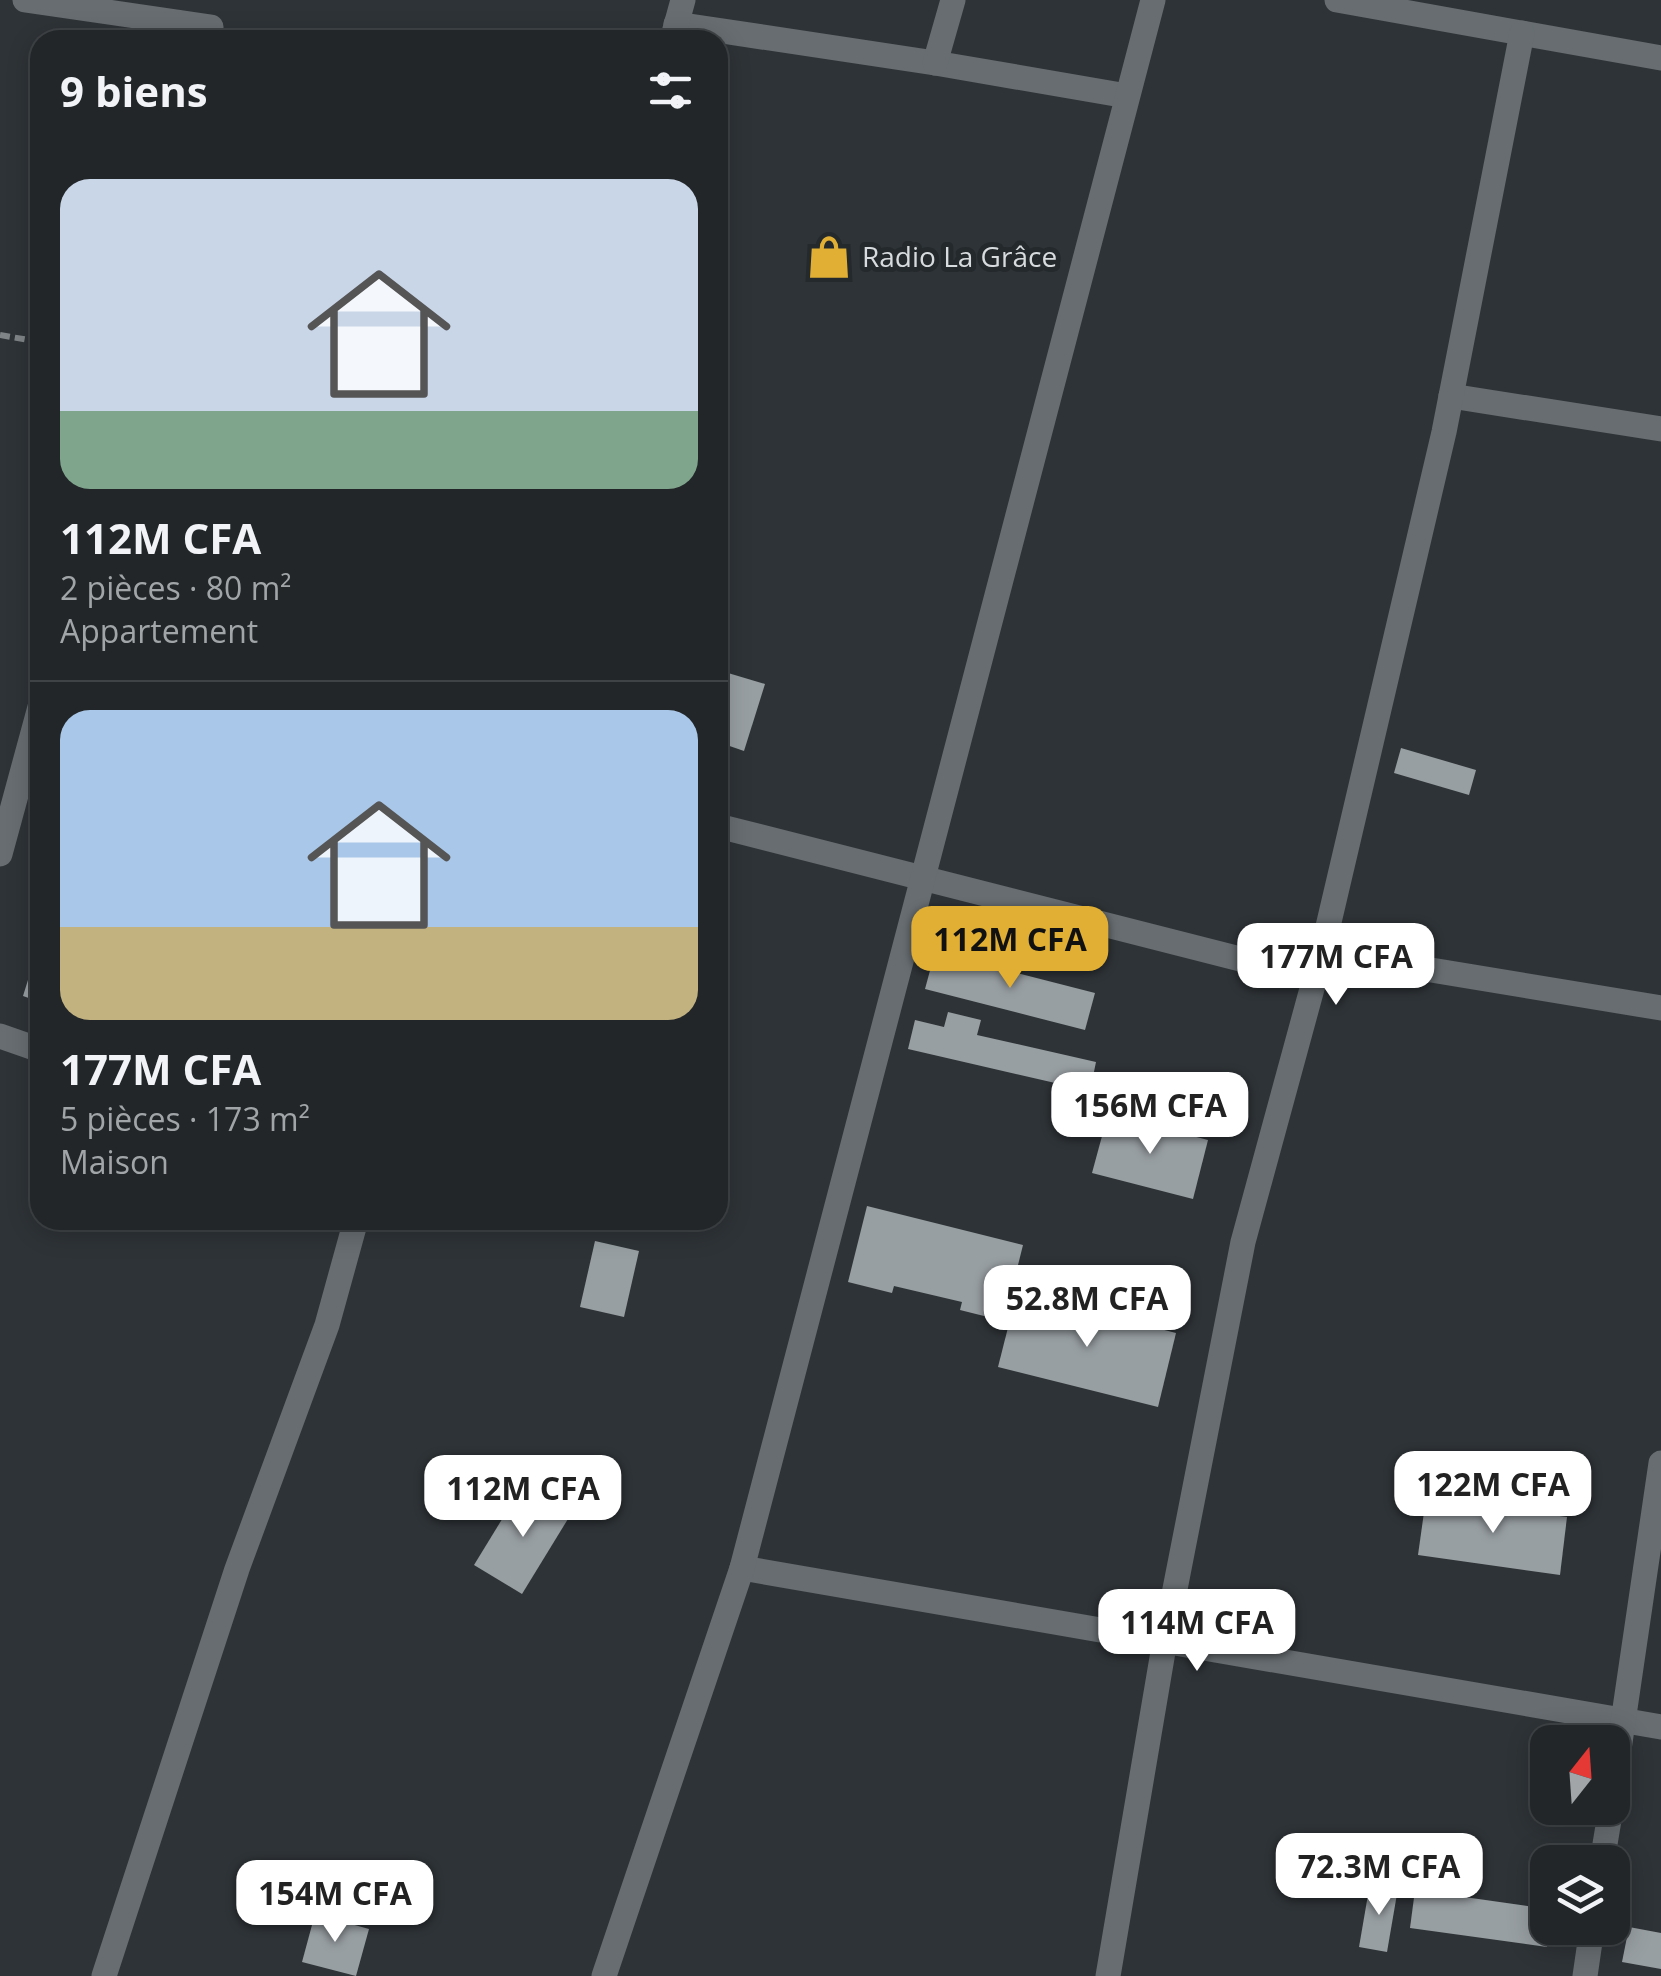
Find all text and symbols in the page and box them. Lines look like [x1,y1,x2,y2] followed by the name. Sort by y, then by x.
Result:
[60,62,208,119] text: 9 biens
[643,63,698,118] icon: filters
[805,233,853,281] shop icon: Radio La Grâce
[862,237,1057,275] place label: Radio La Grâce
[289,244,469,424] icon: home
[60,509,261,566] text: 112M CFA
[60,566,291,609] text: 2 pièces · 80 m²
[60,609,258,652] text: Appartement
[289,775,469,955] icon: home
[907,906,1113,991] pin: 112M CFA
[933,917,1087,960] text: 112M CFA
[1233,923,1439,1008] pin: 177M CFA
[1259,934,1413,977] text: 177M CFA
[60,1040,261,1097] text: 177M CFA
[1047,1072,1253,1157] pin: 156M CFA
[1073,1083,1227,1126] text: 156M CFA
[60,1097,310,1140] text: 5 pièces · 173 m²
[60,1140,169,1183] text: Maison
[973,1265,1201,1350] pin: 52.8M CFA
[1006,1276,1168,1319] text: 52.8M CFA
[1390,1451,1596,1536] pin: 122M CFA
[420,1455,626,1540] pin: 112M CFA
[1416,1462,1570,1505] text: 122M CFA
[446,1466,600,1509] text: 112M CFA
[1094,1589,1300,1674] pin: 114M CFA
[1120,1600,1274,1643] text: 114M CFA
[1530,1725,1630,1825] north arrow
[1530,1725,1630,1945] map controls
[1265,1833,1493,1918] pin: 72.3M CFA
[1298,1844,1460,1887] text: 72.3M CFA
[1530,1845,1630,1945] button: layers
[232,1860,438,1945] pin: 154M CFA
[258,1871,412,1914] text: 154M CFA

